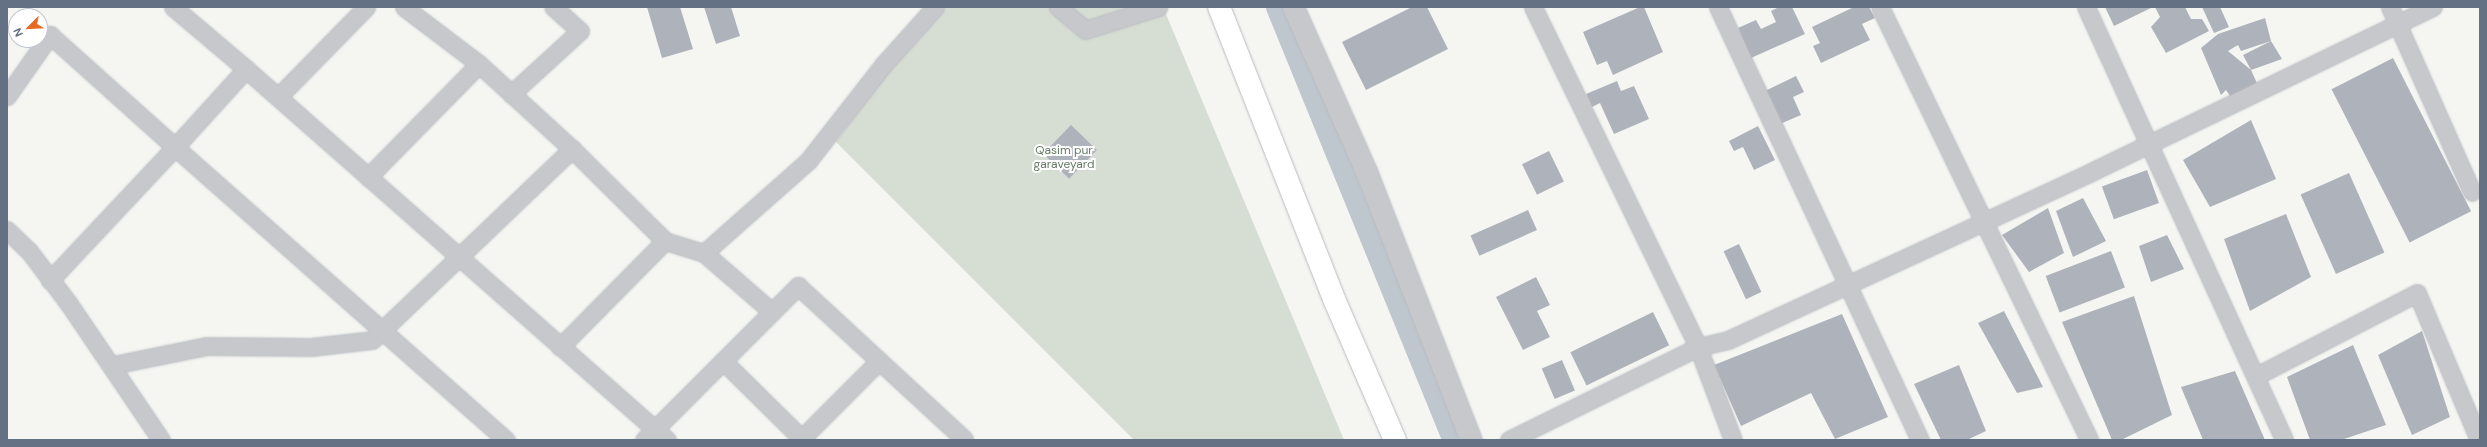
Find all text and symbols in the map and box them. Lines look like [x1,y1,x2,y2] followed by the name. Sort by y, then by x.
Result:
[8,8,48,48] north arrow
[10,26,26,39] text: N
[1033,144,1095,172] park label: Qasim pur garaveyard

